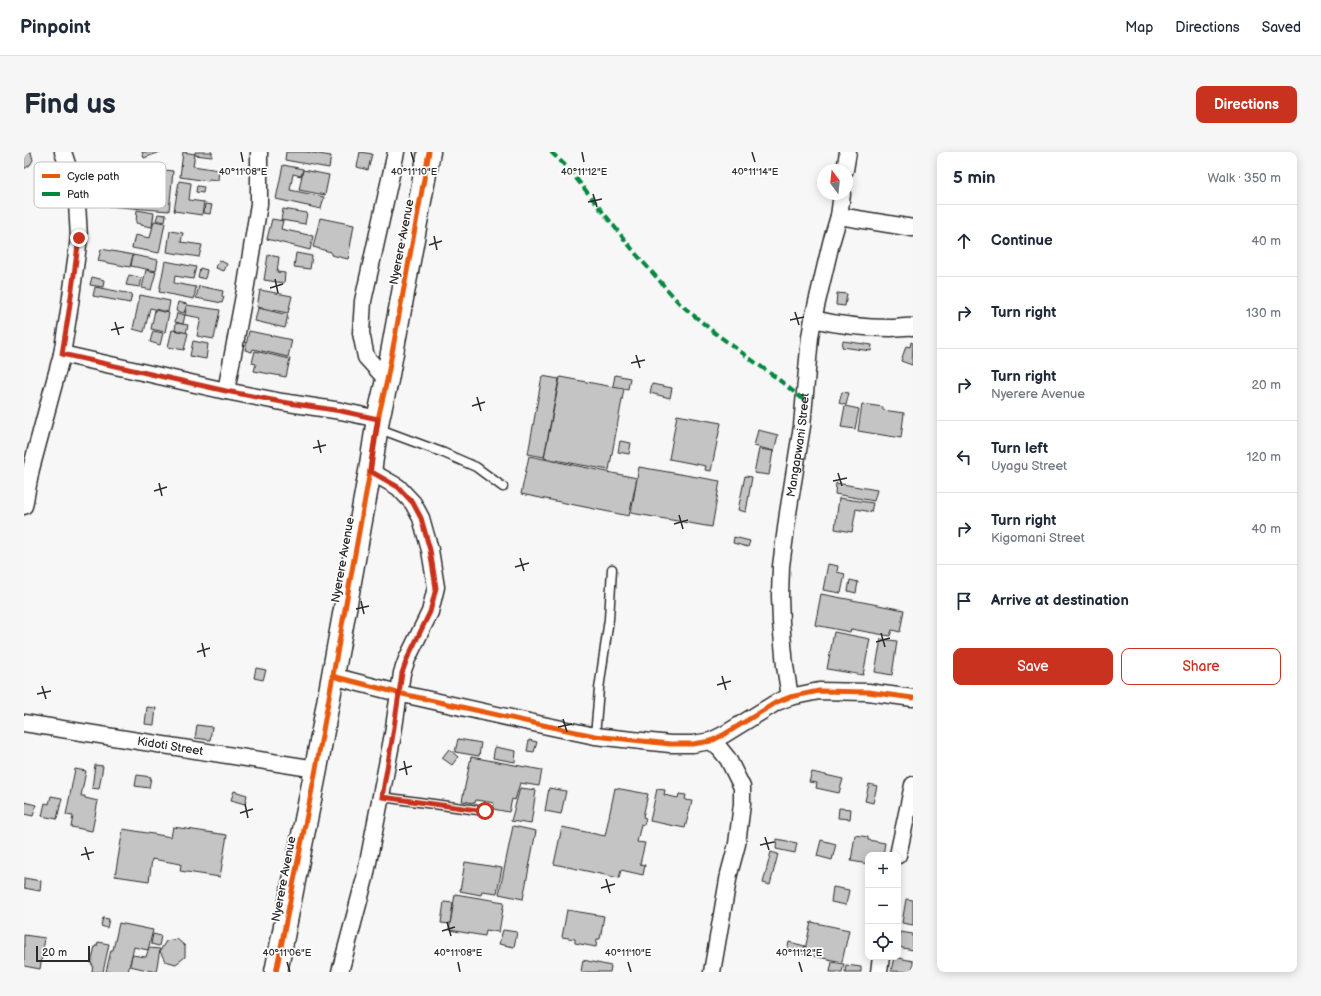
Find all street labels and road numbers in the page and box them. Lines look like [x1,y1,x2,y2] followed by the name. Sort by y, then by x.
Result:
[386,198,418,286] street label: Nyerere Avenue
[783,392,812,498] street label: Mangapwani Street
[328,516,358,604] street label: Nyerere Avenue
[136,733,205,759] street label: Kidoti Street
[268,835,300,923] street label: Nyerere Avenue

